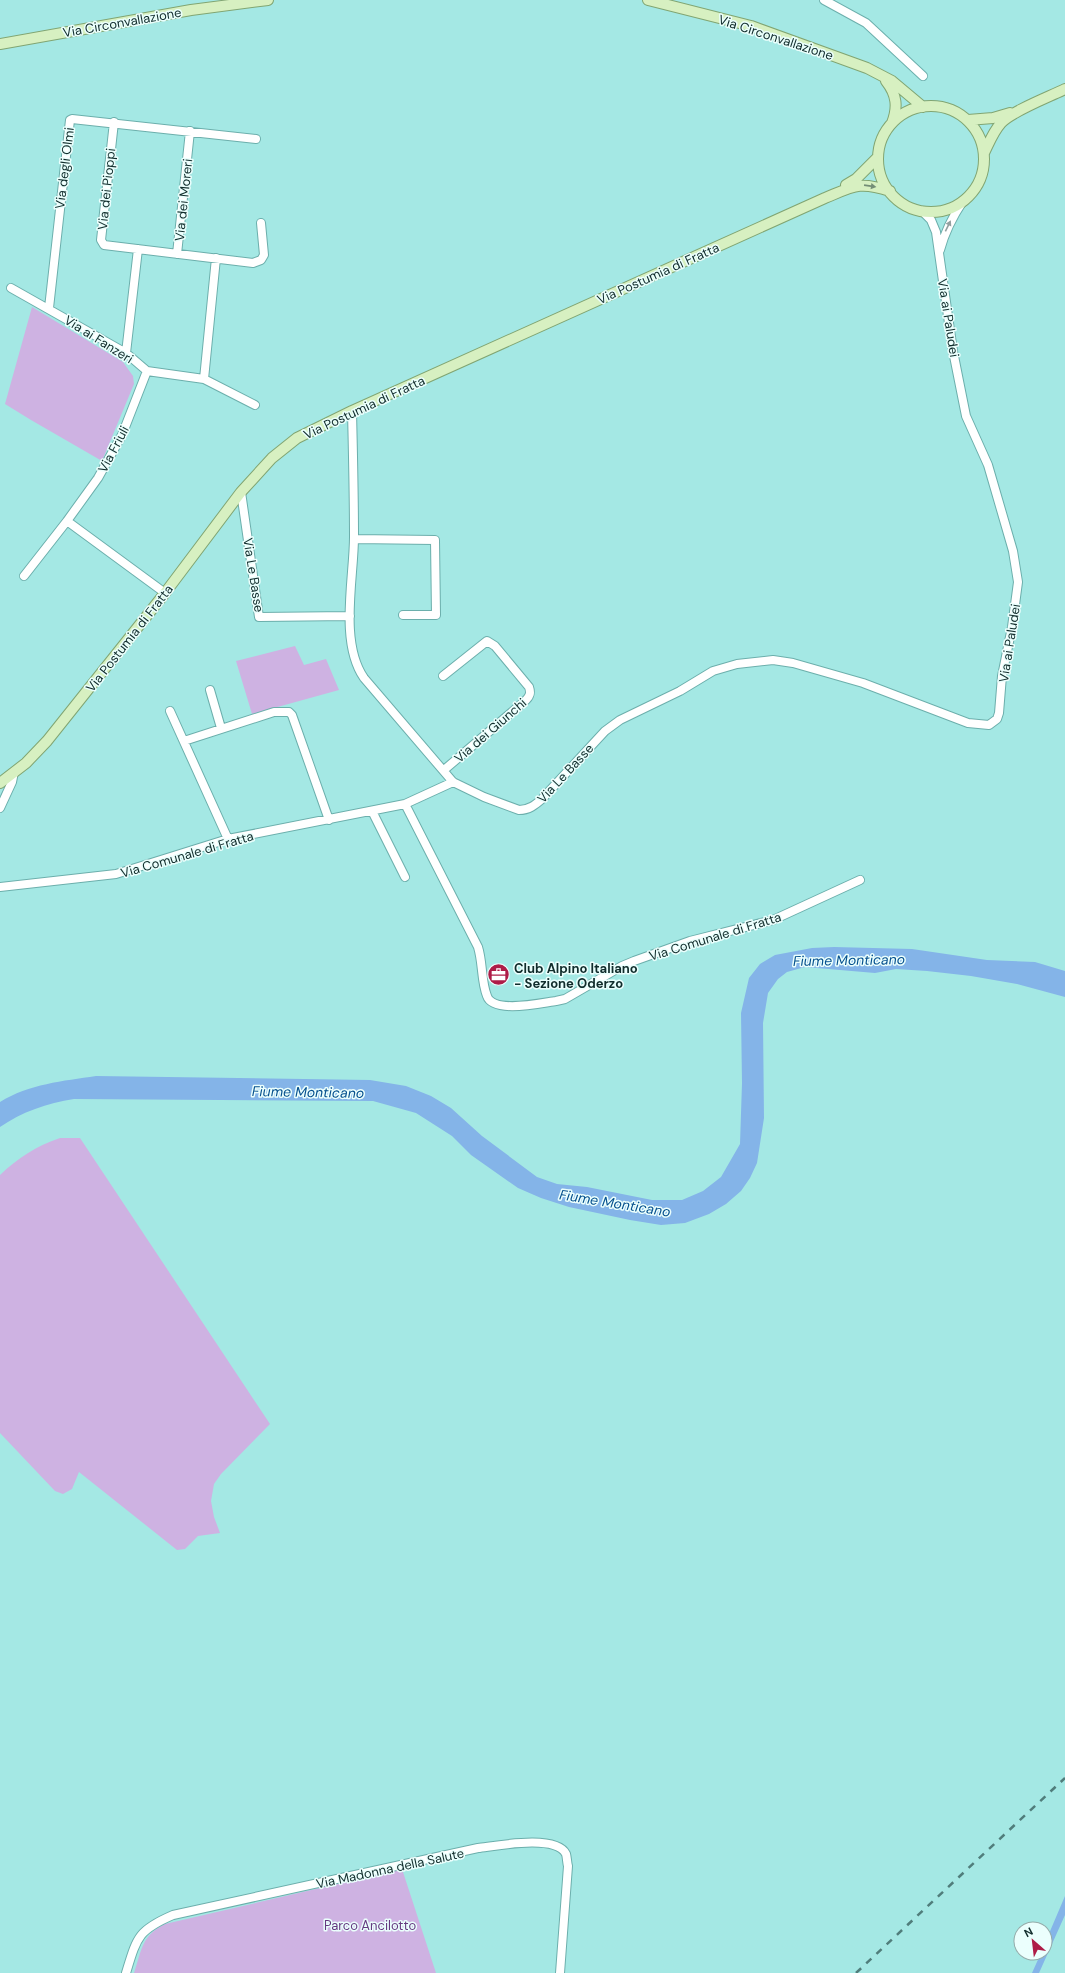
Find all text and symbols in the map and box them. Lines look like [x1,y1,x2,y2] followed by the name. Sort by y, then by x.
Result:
[62,4,183,41] street label: Via Circonvallazione
[716,11,836,64] street label: Via Circonvallazione
[51,126,78,210] street label: Via degli Olmi
[94,147,119,231] street label: Via dei Pioppi
[171,158,196,242] street label: Via dei Moreri
[864,183,877,189] one-way arrow
[945,220,951,232] one-way arrow
[595,239,722,308] street label: Via Postumia di Fratta
[934,278,963,359] street label: Via ai Paludei
[61,311,136,367] street label: Via ai Fanzeri
[301,372,428,443] street label: Via Postumia di Fratta
[94,423,133,476] street label: Via Friuli
[239,537,268,614] street label: Via Le Basse
[82,581,177,696] street label: Via Postumia di Fratta
[995,603,1024,684] street label: Via ai Paludei
[451,694,530,766] street label: Via dei Giunchi
[534,740,597,807] street label: Via Le Basse
[119,827,255,882] street label: Via Comunale di Fratta
[647,908,783,965] street label: Via Comunale di Fratta
[793,950,905,970] water label: Fiume Monticano
[514,960,638,992] place label: Club Alpino Italiano - Sezione Oderzo
[486,962,512,988] office icon: Club Alpino Italiano - Sezione Oderzo
[252,1082,364,1102] water label: Fiume Monticano
[558,1185,672,1221] water label: Fiume Monticano
[315,1844,466,1892] street label: Via Madonna della Salute
[324,1917,416,1934] park label: Parco Ancilotto
[1013,1921,1053,1961] north arrow
[1021,1924,1035,1940] text: N

